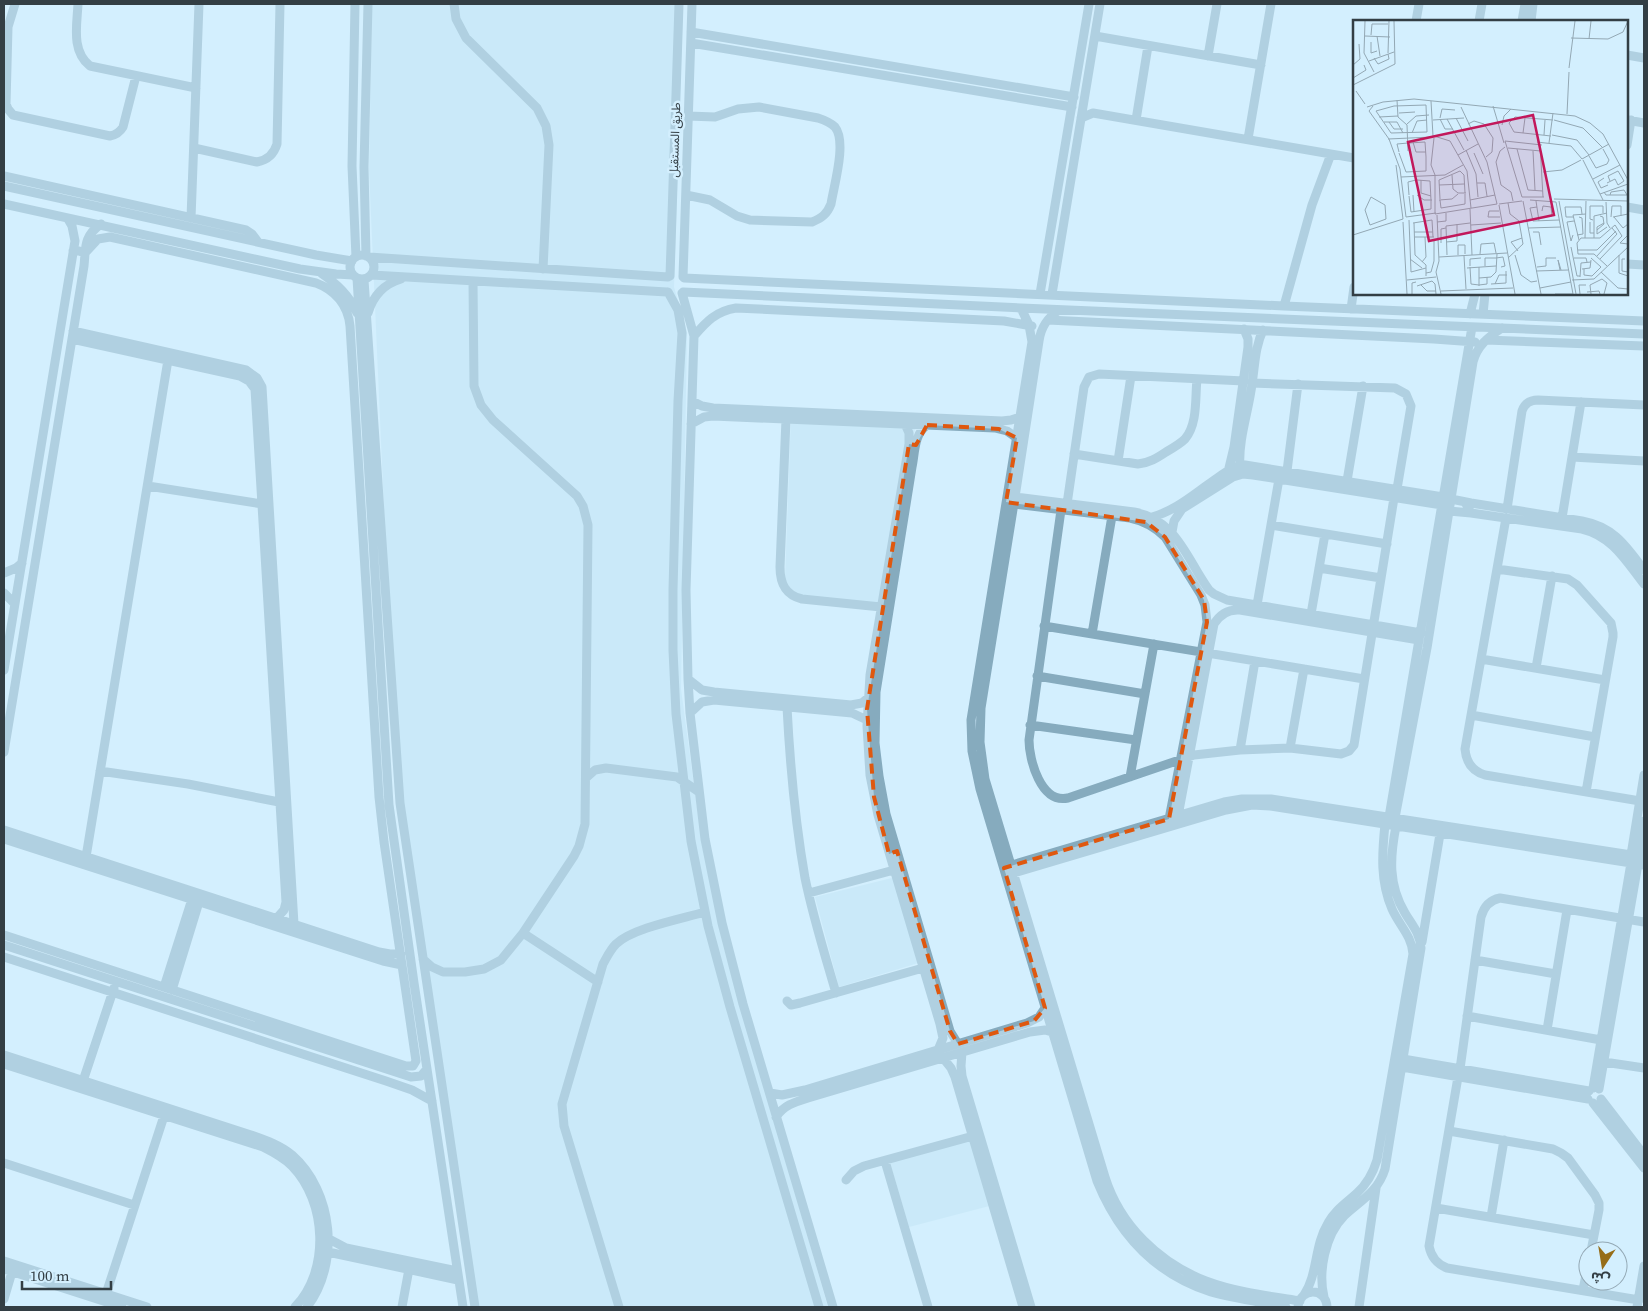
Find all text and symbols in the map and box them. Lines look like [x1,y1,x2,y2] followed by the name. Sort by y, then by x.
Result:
[1353,20,1628,295] inset map
[666,102,684,178] street label: طريق المستقبل
[1578,1241,1628,1291] north arrow
[22,1258,111,1290] scale bar
[30,1265,70,1286] text: 100 m
[1589,1267,1612,1290] text: ش

